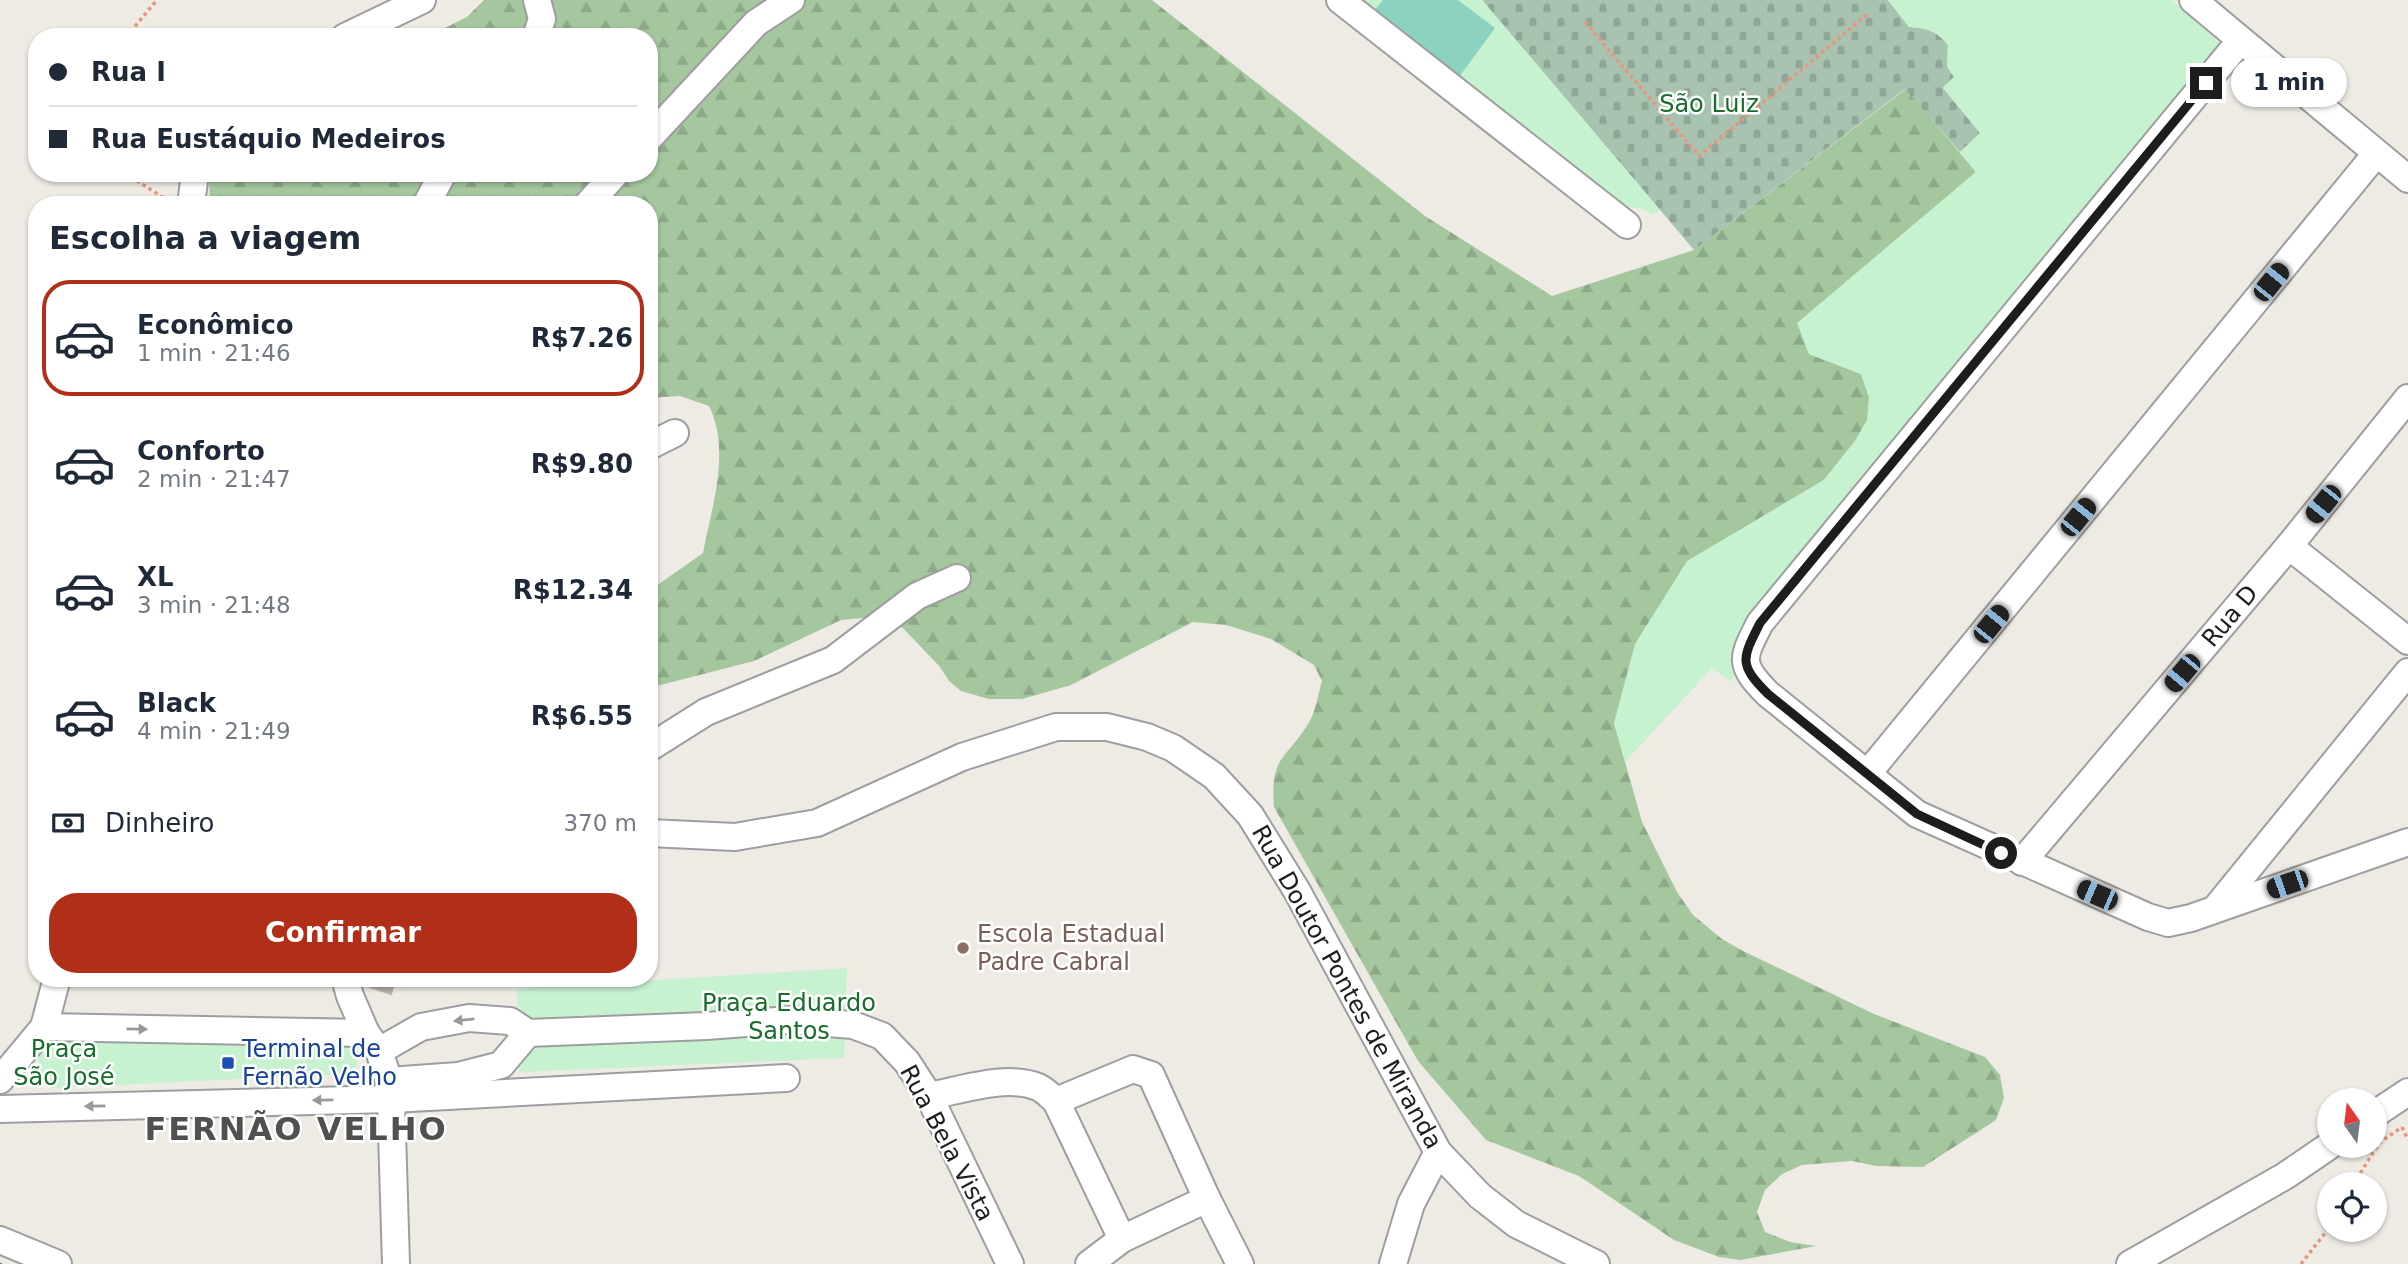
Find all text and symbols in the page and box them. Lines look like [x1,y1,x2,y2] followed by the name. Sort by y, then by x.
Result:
[91,57,166,87] text: Rua I
[2230,58,2346,108] callout: 1 min
[2190,67,2222,99] route end
[2253,69,2325,95] text: 1 min
[1659,90,1759,118] park label: São Luiz
[91,124,446,154] text: Rua Eustáquio Medeiros
[49,219,361,257] text: Escolha a viagem
[2250,259,2293,305] car
[53,307,116,370] icon: car
[137,310,294,340] text: Econômico
[531,323,633,353] text: R$7.26
[137,340,291,366] text: 1 min · 21:46
[53,433,116,496] icon: car
[137,436,265,466] text: Conforto
[531,449,633,479] text: R$9.80
[137,466,291,492] text: 2 min · 21:47
[2302,481,2345,527] car
[2057,494,2100,540] car
[53,559,116,622] icon: car
[137,562,174,592] text: XL
[513,575,633,605] text: R$12.34
[2196,580,2264,652] street label: Rua D
[137,592,291,618] text: 3 min · 21:48
[1970,601,2013,647] car
[2161,650,2204,696] car
[53,685,116,748] icon: car
[137,688,216,718] text: Black
[531,701,633,731] text: R$6.55
[137,718,291,744] text: 4 min · 21:49
[49,804,87,842] icon: cash
[105,808,214,838] text: Dinheiro
[563,810,637,836] text: 370 m
[1246,820,1448,1154] street label: Rua Doutor Pontes de Miranda
[1985,837,2017,869] route start
[2264,867,2311,901] car
[2074,877,2121,913] car
[49,893,637,973] button: Confirmar
[977,920,1165,976] place label: Escola Estadual Padre Cabral
[955,940,971,956] marker: Escola Estadual Padre Cabral
[702,989,876,1045] park label: Praça Eduardo Santos
[453,1014,475,1025] one-way arrow
[126,1023,148,1035] one-way arrow
[13,1035,115,1091] park label: Praça São José
[241,1035,397,1091] place label: Terminal de Fernão Velho
[220,1055,236,1071] marker: Terminal de Fernão Velho
[894,1060,1000,1226] street label: Rua Bela Vista
[2317,1088,2387,1158] north arrow
[2317,1088,2387,1242] map controls
[312,1095,334,1106] one-way arrow
[84,1100,106,1112] one-way arrow
[144,1110,448,1148] district label: FERNÃO VELHO
[2317,1172,2387,1242] button: locate

